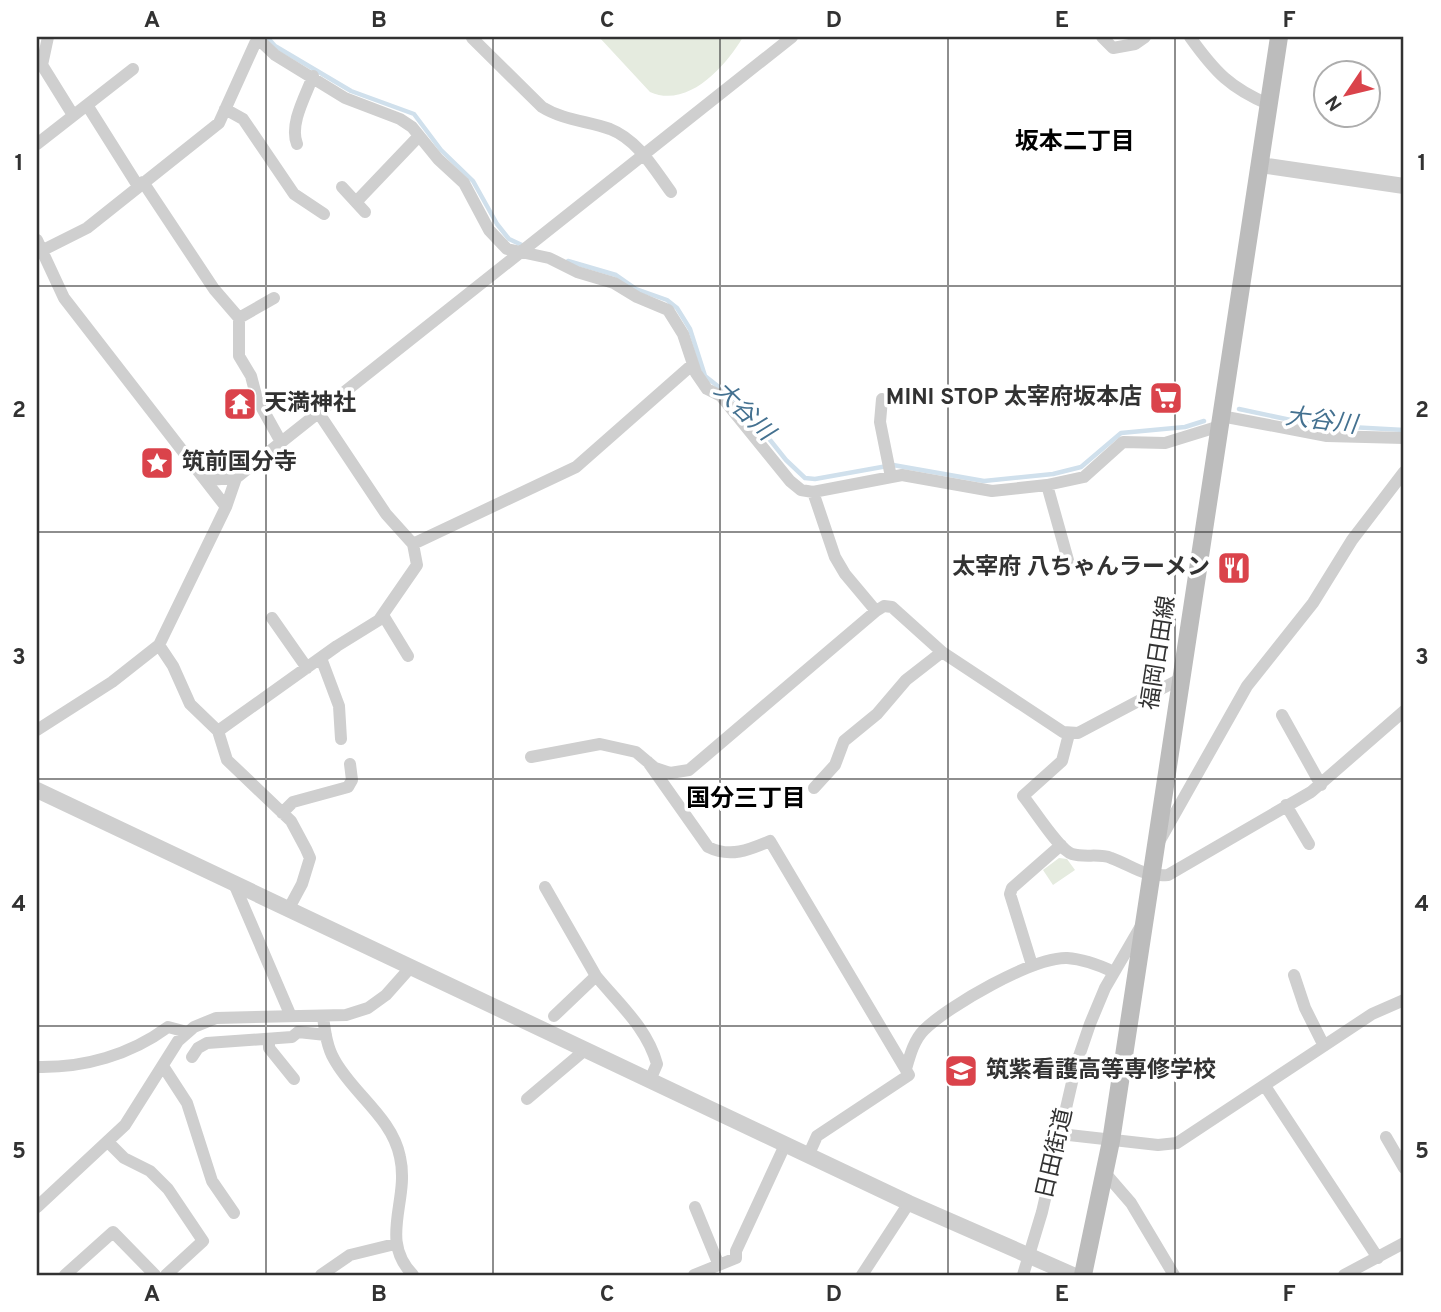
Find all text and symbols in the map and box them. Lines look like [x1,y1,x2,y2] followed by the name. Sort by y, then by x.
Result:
[144,7,160,36] text: A
[371,7,387,36] text: B
[600,7,614,36] text: C
[826,7,842,36] text: D
[1055,7,1069,36] text: E
[1282,7,1296,36] text: F
[1312,60,1382,130] north arrow
[1321,90,1348,115] text: N
[1015,128,1135,158] district label: 坂本二丁目
[14,150,24,179] text: 1
[1417,150,1427,179] text: 1
[707,376,781,450] water label: 大谷川
[1147,379,1185,417] supermarket icon: MINI STOP 太宰府坂本店
[886,384,1142,413] place label: MINI STOP 太宰府坂本店
[221,385,259,423] temple icon: 天満神社
[264,390,356,419] place label: 天満神社
[12,397,26,426] text: 2
[1415,397,1429,426] text: 2
[1283,403,1362,442] water label: 大谷川
[138,444,176,482] place icon: 筑前国分寺
[182,449,297,478] place label: 筑前国分寺
[1215,549,1253,587] restaurant icon: 太宰府 八ちゃんラーメン
[952,554,1210,583] place label: 太宰府 八ちゃんラーメン
[1137,594,1183,712] street label: 福岡日田線
[12,644,26,673] text: 3
[1415,644,1429,673] text: 3
[686,785,806,815] district label: 国分三丁目
[12,891,26,920] text: 4
[1415,891,1429,920] text: 4
[942,1052,980,1090] school or university icon: 筑紫看護高等専修学校
[986,1057,1216,1086] place label: 筑紫看護高等専修学校
[1032,1106,1080,1202] street label: 日田街道
[12,1138,26,1167] text: 5
[1415,1138,1429,1167] text: 5
[144,1281,160,1310] text: A
[371,1281,387,1310] text: B
[600,1281,614,1310] text: C
[826,1281,842,1310] text: D
[1055,1281,1069,1310] text: E
[1282,1281,1296,1310] text: F

